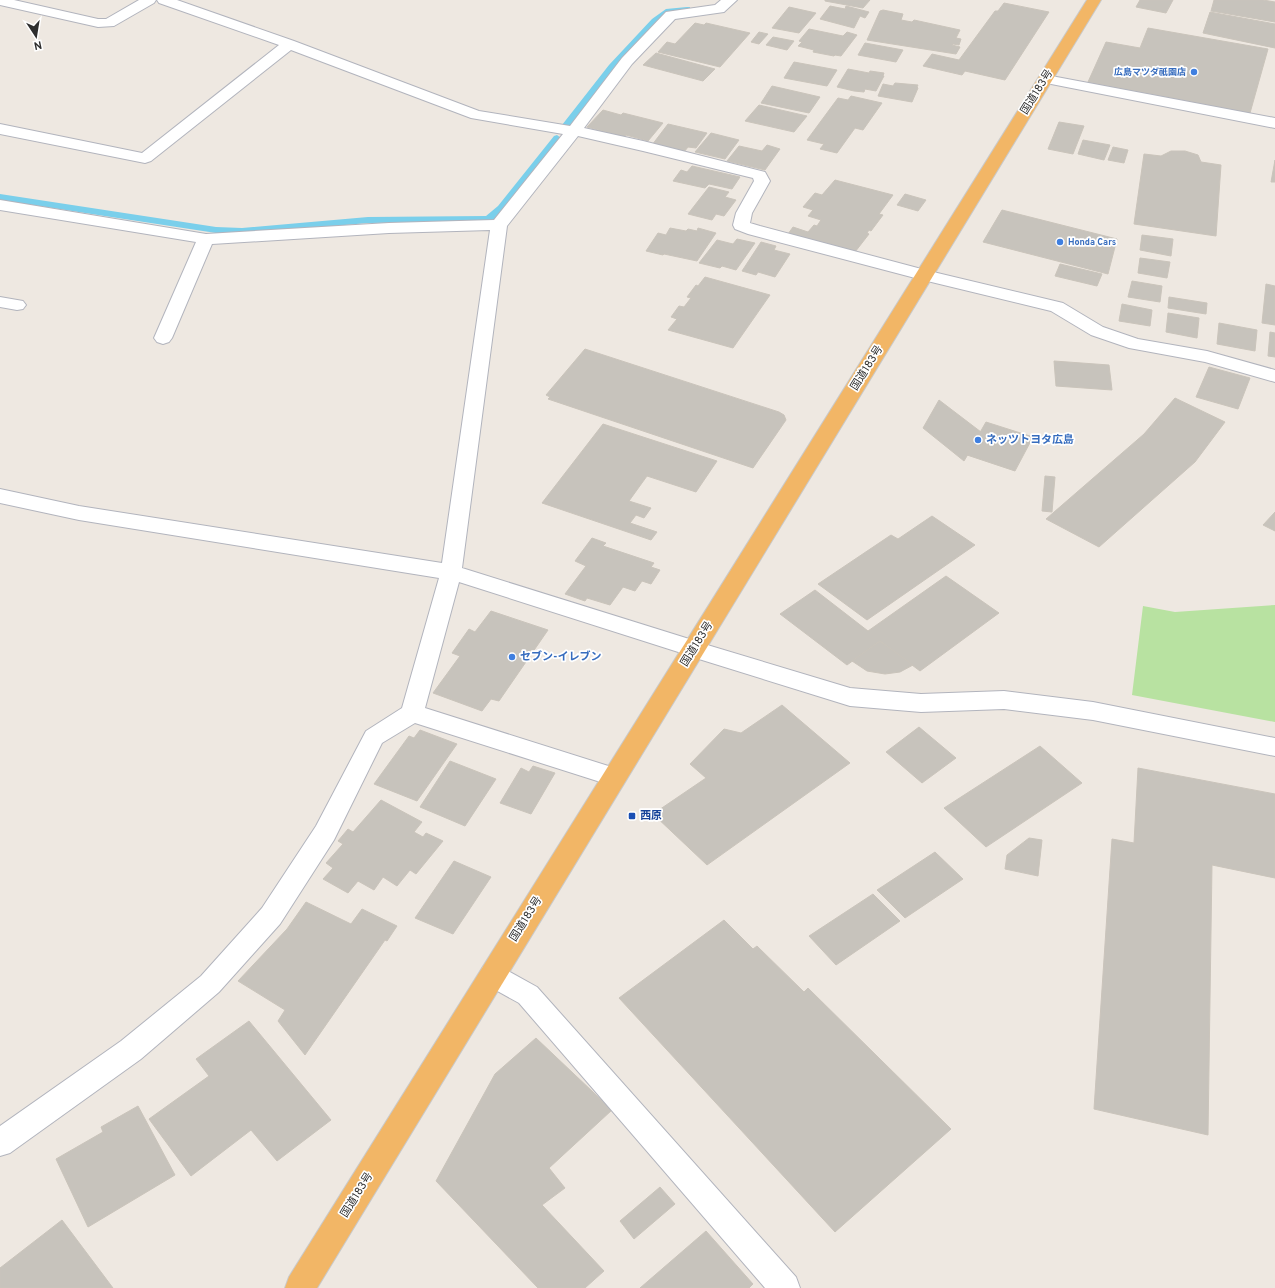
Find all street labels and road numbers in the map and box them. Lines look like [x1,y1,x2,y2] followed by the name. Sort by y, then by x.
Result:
[1018,67,1056,117] street label: 国道183号
[848,343,886,393] street label: 国道183号
[678,619,716,669] street label: 国道183号
[507,894,545,944] street label: 国道183号
[338,1170,376,1220] street label: 国道183号

